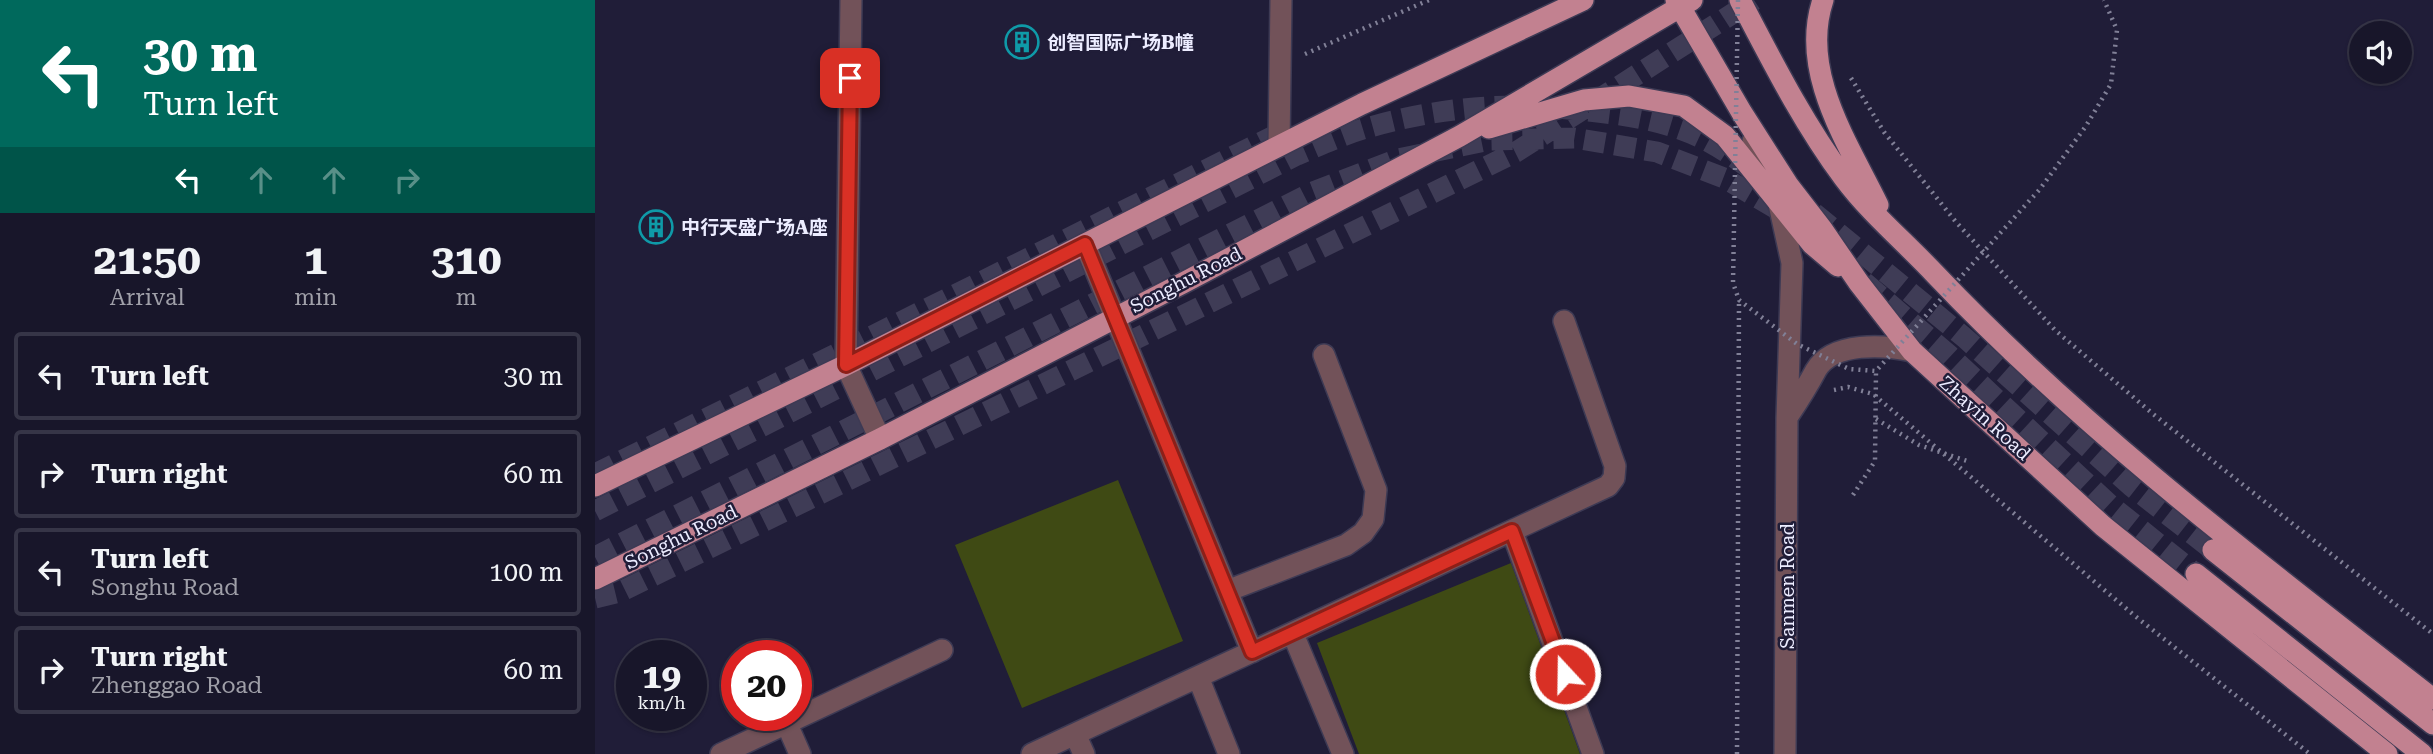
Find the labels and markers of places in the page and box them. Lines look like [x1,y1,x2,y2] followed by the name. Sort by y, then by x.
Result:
[1003,23,1041,61] building icon: 创智国际广场B幢
[1047,31,1194,54] place label: 创智国际广场B幢
[820,48,880,108] pin
[637,208,675,246] building icon: 中行天盛广场A座
[681,216,828,239] place label: 中行天盛广场A座

